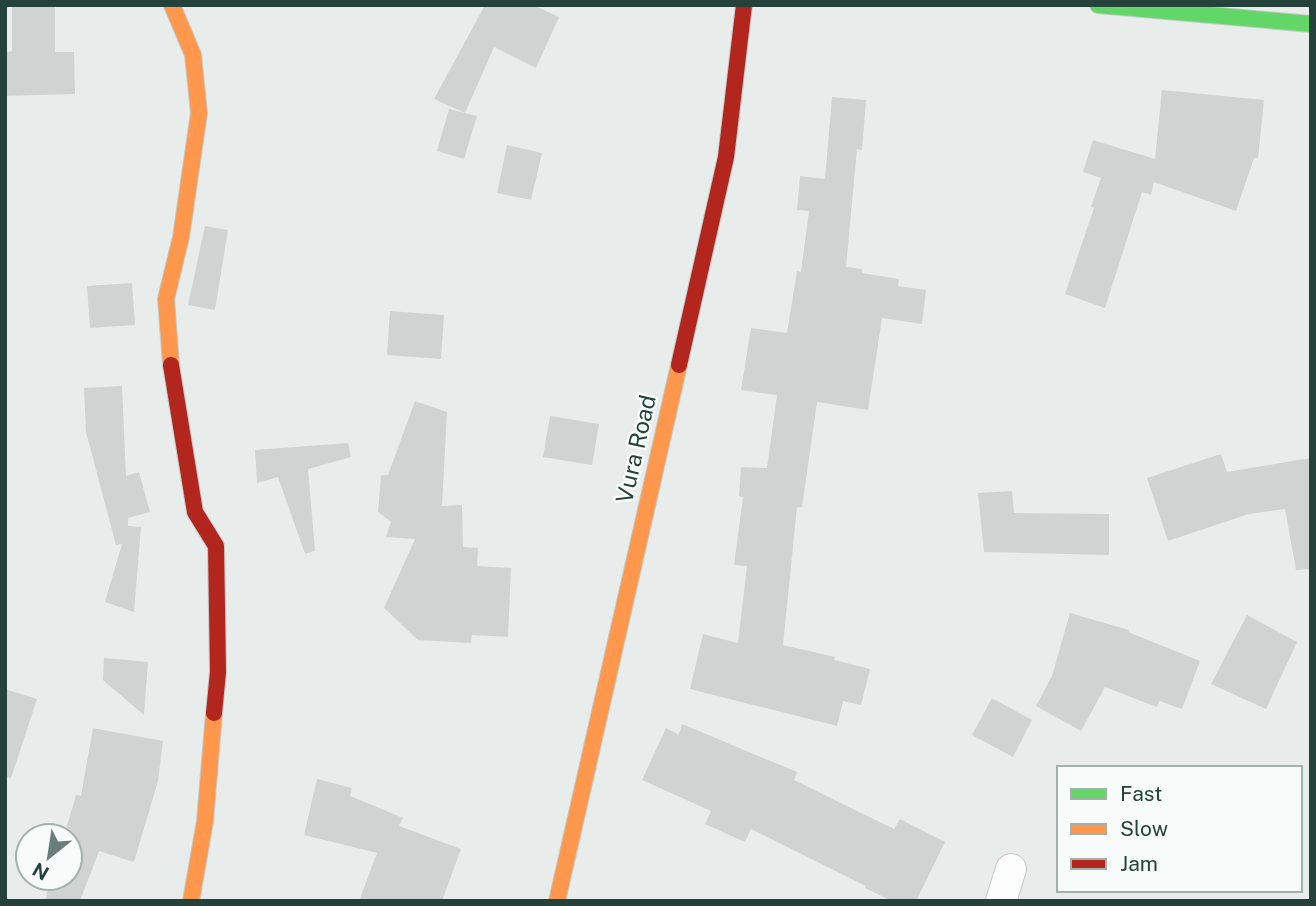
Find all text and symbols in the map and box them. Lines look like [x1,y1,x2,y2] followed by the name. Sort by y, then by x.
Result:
[610,392,661,506] street label: Vura Road
[1057,766,1302,892] legend
[1120,781,1162,806] text: Fast
[1120,816,1168,841] text: Slow
[14,822,84,892] north arrow
[1120,851,1158,876] text: Jam
[29,858,52,885] text: N

